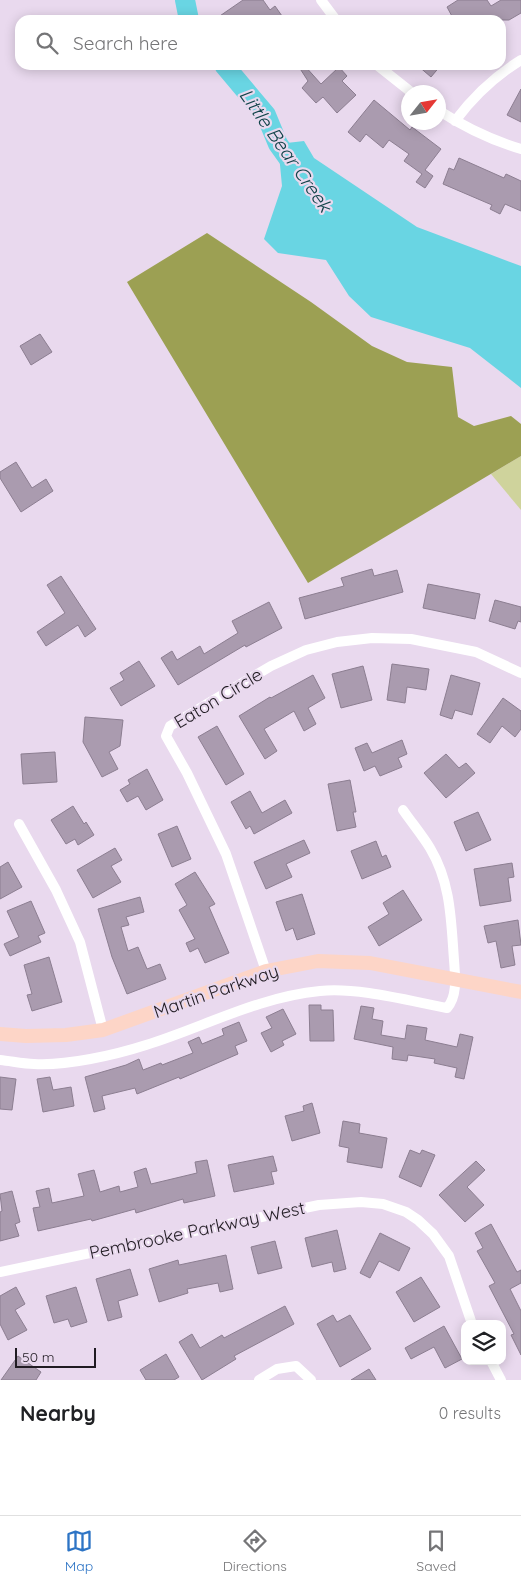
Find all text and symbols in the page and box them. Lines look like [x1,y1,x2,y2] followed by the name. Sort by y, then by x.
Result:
[15,15,506,70] search box
[33,29,61,57] icon: search
[73,31,178,55] text: Search here
[235,84,339,218] water label: Little Bear Creek
[401,85,446,130] north arrow
[170,663,266,733] street label: Eaton Circle
[150,959,282,1023] street label: Martin Parkway
[87,1196,307,1264] street label: Pembrooke Parkway West
[461,1320,506,1365] map controls
[461,1320,506,1365] button: layers
[15,1345,96,1368] scale bar
[22,1348,55,1366] text: 50 m
[20,1400,96,1426] text: Nearby
[439,1403,501,1423] text: 0 results
[65,1527,93,1575] tab: Map
[223,1527,287,1575] tab: Directions
[416,1527,456,1575] tab: Saved

